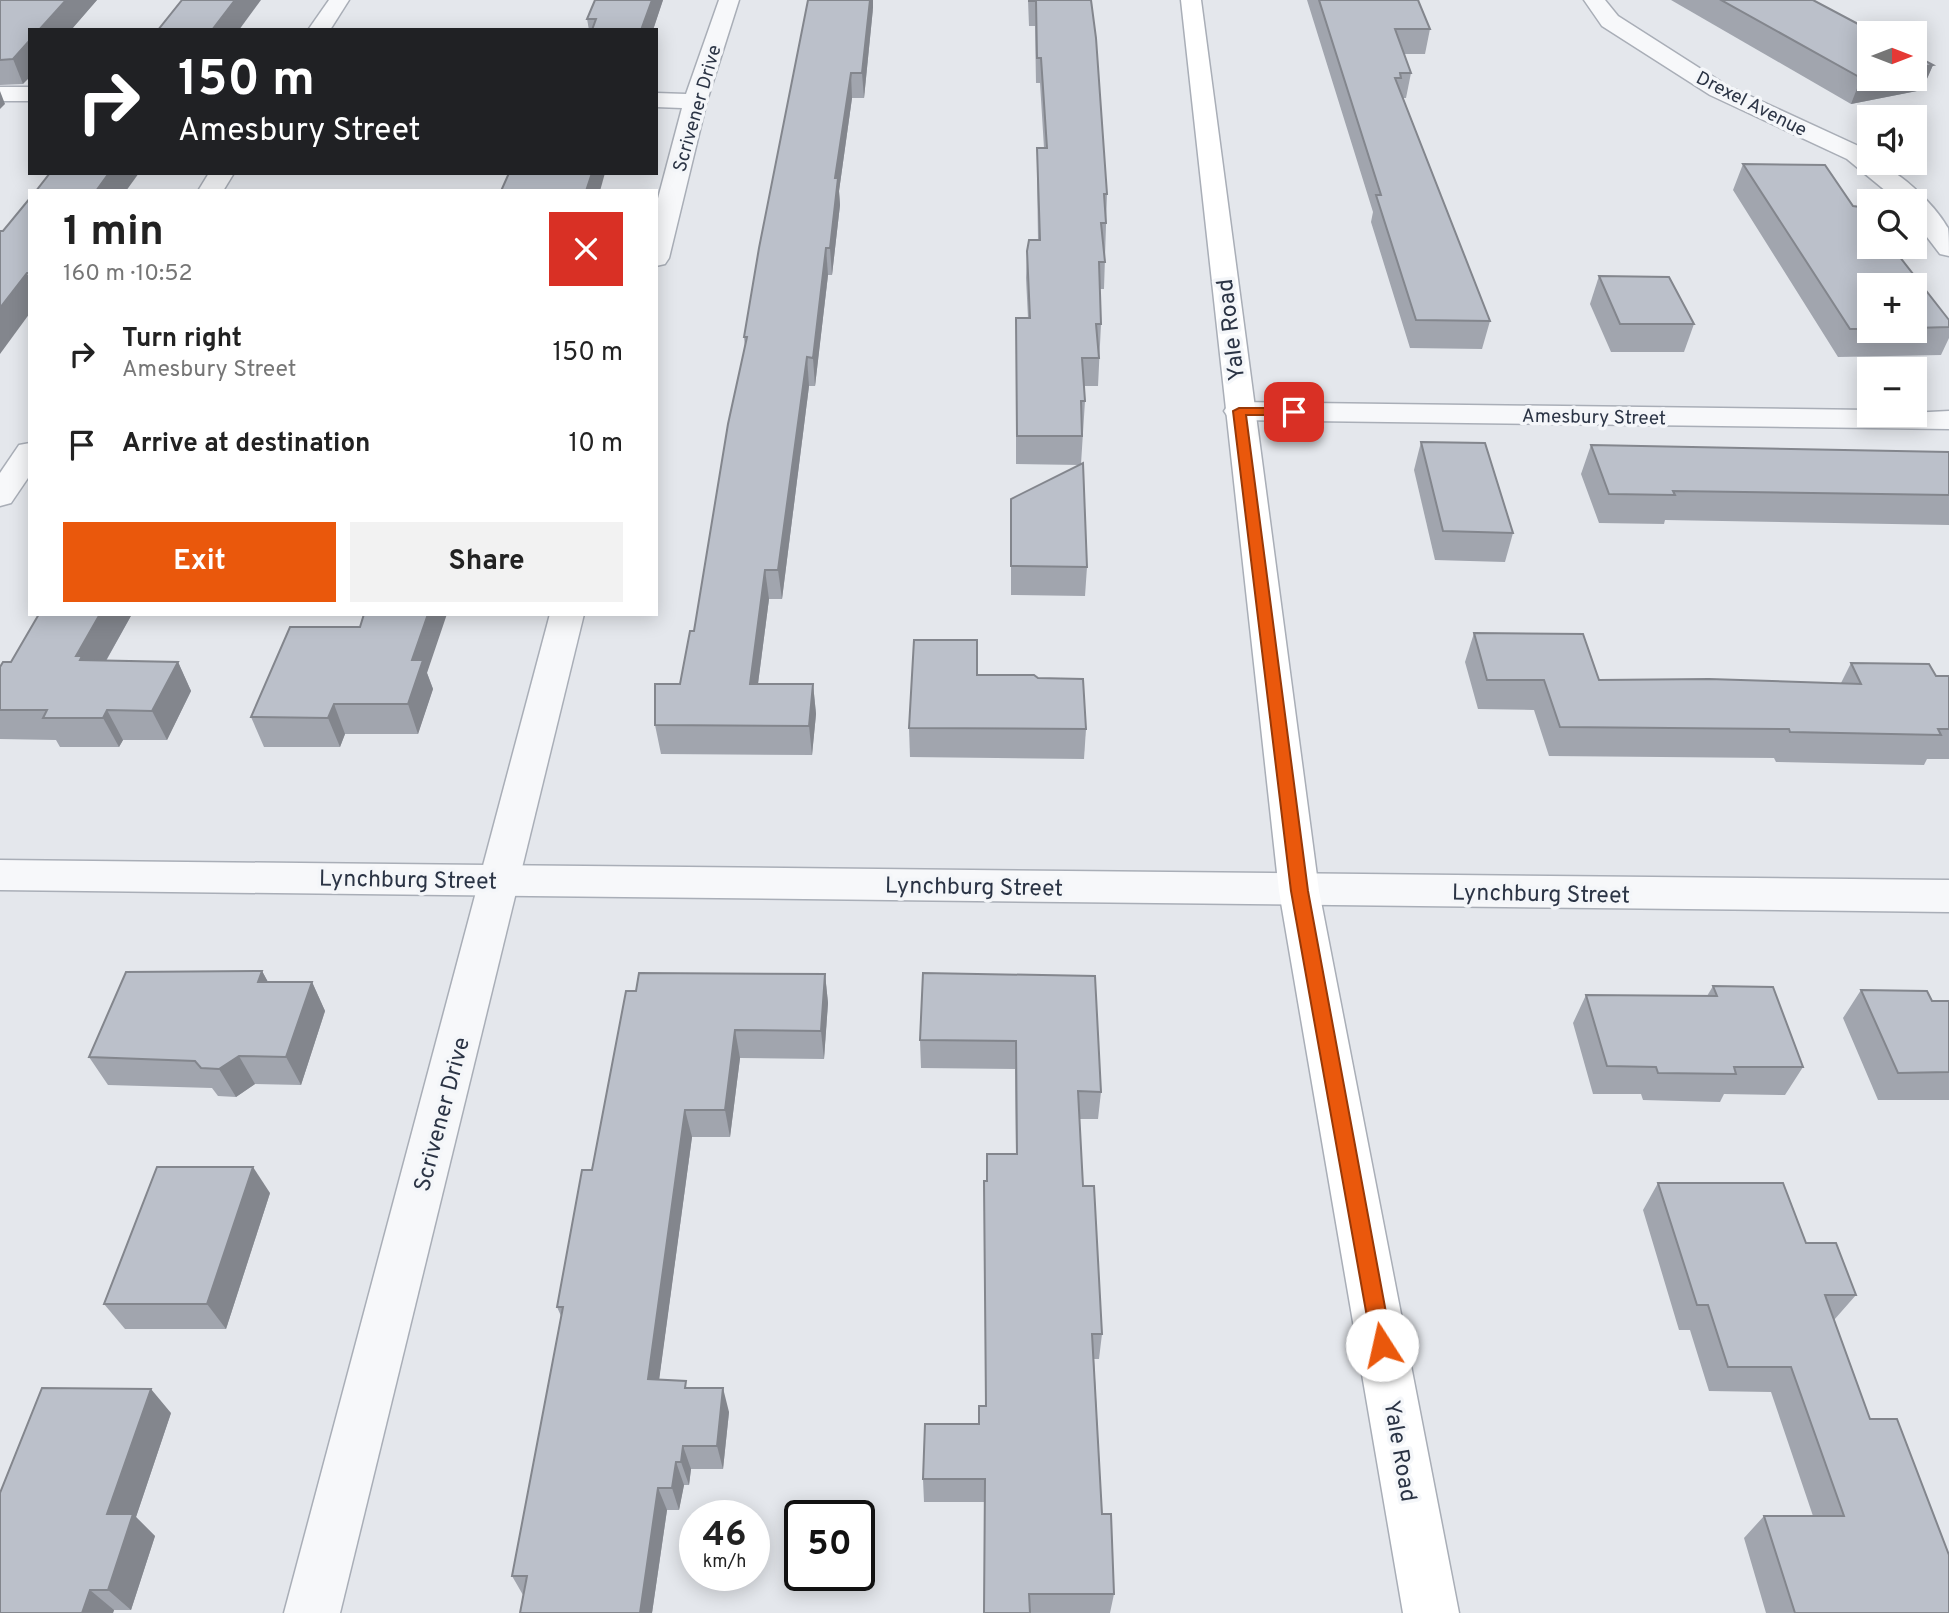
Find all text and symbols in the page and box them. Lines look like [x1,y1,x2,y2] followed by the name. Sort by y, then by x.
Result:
[1857,21,1927,91] north arrow
[1857,21,1927,427] map controls
[668,42,728,175] street label: Scrivener Drive
[178,51,315,113] text: 150 m
[63,56,154,147] icon: right
[1692,67,1811,143] street label: Drexel Avenue
[1857,105,1927,175] button: sound
[178,112,421,152] text: Amesbury Street
[1857,189,1927,259] button: search
[63,207,164,260] text: 1 min
[549,212,623,286] button: close
[63,260,193,289] text: 160 m · 10:52
[1857,273,1927,343] button: +
[1212,277,1253,382] street label: Yale Road
[122,323,242,356] text: Turn right
[63,335,101,373] icon: right
[552,337,623,370] text: 150 m
[122,356,296,385] text: Amesbury Street
[1857,357,1927,427] button: −
[1264,382,1324,442] pin
[1275,393,1313,431] icon: arrive
[1522,405,1666,431] street label: Amesbury Street
[63,426,101,464] icon: arrive
[122,428,370,461] text: Arrive at destination
[568,428,623,461] text: 10 m
[63,522,336,602] button: Exit
[350,522,623,602] button: Share
[319,865,497,898] street label: Lynchburg Street
[885,872,1063,905] street label: Lynchburg Street
[1452,879,1630,912] street label: Lynchburg Street
[409,1034,478,1195] street label: Scrivener Drive
[1345,1308,1419,1382] position arrow
[1375,1399,1422,1504] street label: Yale Road
[784,1500,875,1591] speed limit sign: 50
[703,1514,747,1558] text: 46
[703,1551,746,1574] text: km/h

